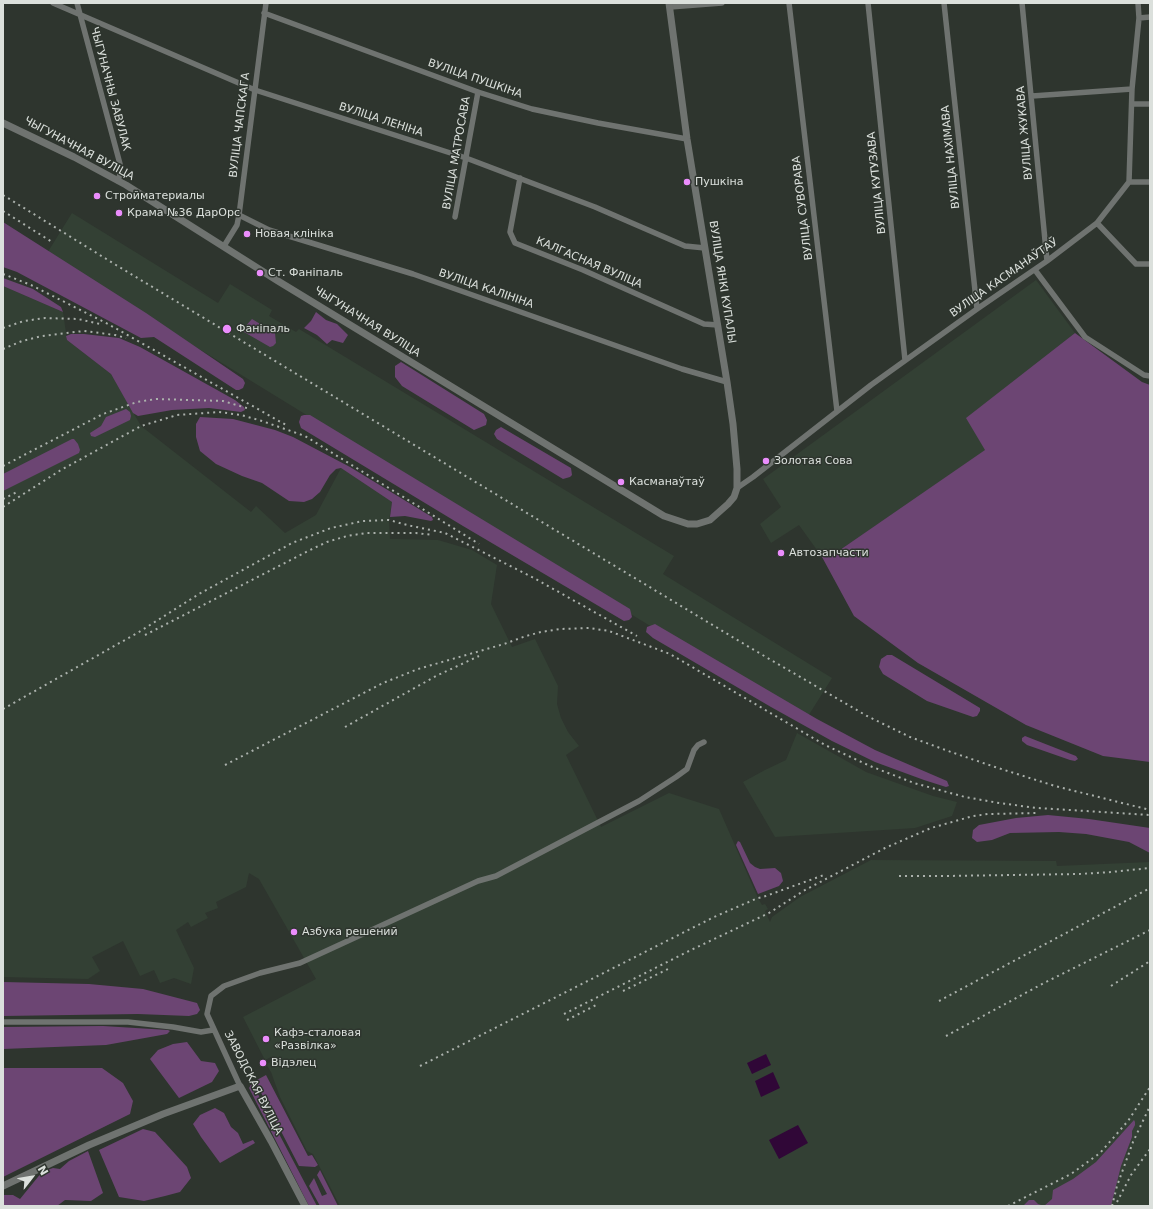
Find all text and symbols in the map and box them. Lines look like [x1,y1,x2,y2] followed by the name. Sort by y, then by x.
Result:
[87,26,133,152] street label: ЧЫГУНАЧНЫ ЗАВУЛАК
[426,57,524,101] street label: ВУЛІЦА ПУШКІНА
[227,72,253,178] street label: ВУЛІЦА ЧАПСКАГА
[1014,85,1036,181] street label: ВУЛІЦА ЖУКАВА
[441,95,473,211] street label: ВУЛІЦА МАТРОСАВА
[337,100,425,140] street label: ВУЛІЦА ЛЕНІНА
[939,105,963,209] street label: ВУЛІЦА НАХІМАВА
[22,114,136,184] street label: ЧЫГУНАЧНАЯ ВУЛІЦА
[865,131,889,235] street label: ВУЛІЦА КУТУЗАВА
[790,155,816,261] street label: ВУЛІЦА СУВОРАВА
[695,175,743,189] place label: Пушкіна
[682,177,692,187] marker: Пушкіна
[105,189,205,203] place label: Стройматериалы
[92,191,102,201] marker: Стройматериалы
[127,206,240,220] place label: Крама №36 ДарОрс
[114,208,124,218] marker: Крама №36 ДарОрс
[706,220,738,344] street label: ВУЛІЦА ЯНКІ КУПАЛЫ
[255,227,334,241] place label: Новая клініка
[242,229,252,239] marker: Новая клініка
[534,235,644,291] street label: КАЛГАСНАЯ ВУЛІЦА
[947,236,1061,320] street label: ВУЛІЦА КАСМАНАЎТАЎ
[268,266,343,280] place label: Ст. Фаніпаль
[437,267,535,311] street label: ВУЛІЦА КАЛІНІНА
[255,268,265,278] marker: Ст. Фаніпаль
[311,284,423,360] street label: ЧЫГУНАЧНАЯ ВУЛІЦА
[236,322,290,336] place label: Фаніпаль
[221,323,233,335] marker: Фаніпаль
[774,454,852,468] place label: Золотая Сова
[761,456,771,466] marker: Золотая Сова
[629,475,705,489] place label: Касманаўтаў
[616,477,626,487] marker: Касманаўтаў
[789,546,869,560] place label: Автозапчасти
[776,548,786,558] marker: Автозапчасти
[302,925,398,939] place label: Азбука решений
[289,927,299,937] marker: Азбука решений
[274,1026,361,1052] place label: Кафэ-сталовая «Развілка»
[221,1029,285,1137] street label: ЗАВОДСКАЯ ВУЛІЦА
[261,1034,271,1044] marker: Кафэ-сталовая «Развілка»
[271,1056,317,1070] place label: Відэлец
[258,1058,268,1068] marker: Відэлец
[12,1157,52,1197] north arrow
[35,1163,51,1178] text: N

